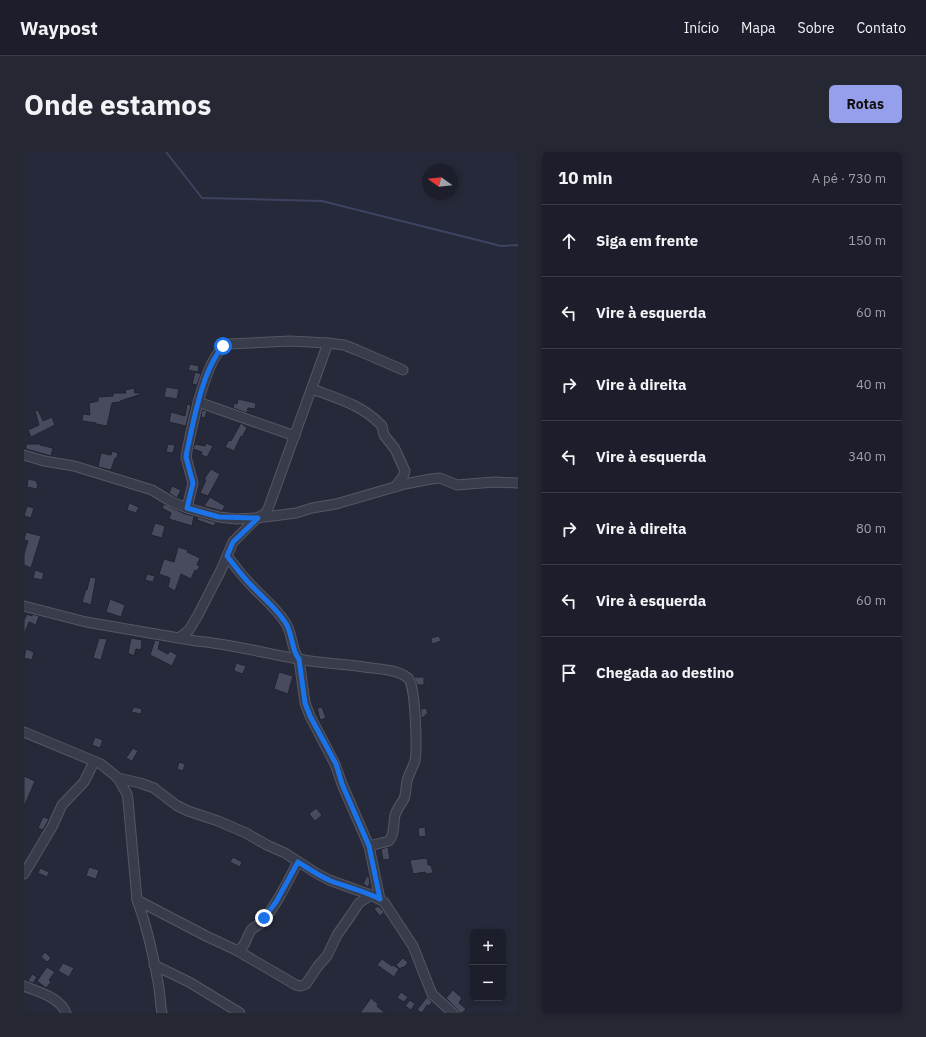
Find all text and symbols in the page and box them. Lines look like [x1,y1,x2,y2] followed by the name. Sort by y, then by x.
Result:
[20,16,98,40] text: Waypost
[684,19,719,37] text: Início
[741,19,776,37] text: Mapa
[798,19,834,37] text: Sobre
[856,19,906,37] text: Contato
[829,85,902,123] button: Rotas
[24,86,211,123] text: Onde estamos
[422,164,458,200] north arrow
[558,167,613,189] text: 10 min
[812,170,886,187] text: A pé · 730 m
[558,230,580,252] icon: ahead
[596,231,698,250] text: Siga em frente
[848,232,886,249] text: 150 m
[558,302,580,324] icon: left
[596,303,706,322] text: Vire à esquerda
[856,304,886,321] text: 60 m
[214,337,232,355] route start
[558,374,580,396] icon: right
[596,375,686,394] text: Vire à direita
[856,376,886,393] text: 40 m
[558,446,580,468] icon: left
[596,447,706,466] text: Vire à esquerda
[848,448,886,465] text: 340 m
[558,518,580,540] icon: right
[596,519,686,538] text: Vire à direita
[856,520,886,537] text: 80 m
[558,590,580,612] icon: left
[596,591,706,610] text: Vire à esquerda
[856,592,886,609] text: 60 m
[558,662,580,684] icon: arrive
[596,663,734,682] text: Chegada ao destino
[255,909,273,927] route end
[470,929,506,1001] map controls
[470,929,506,965] button: +
[470,965,506,1001] button: −

